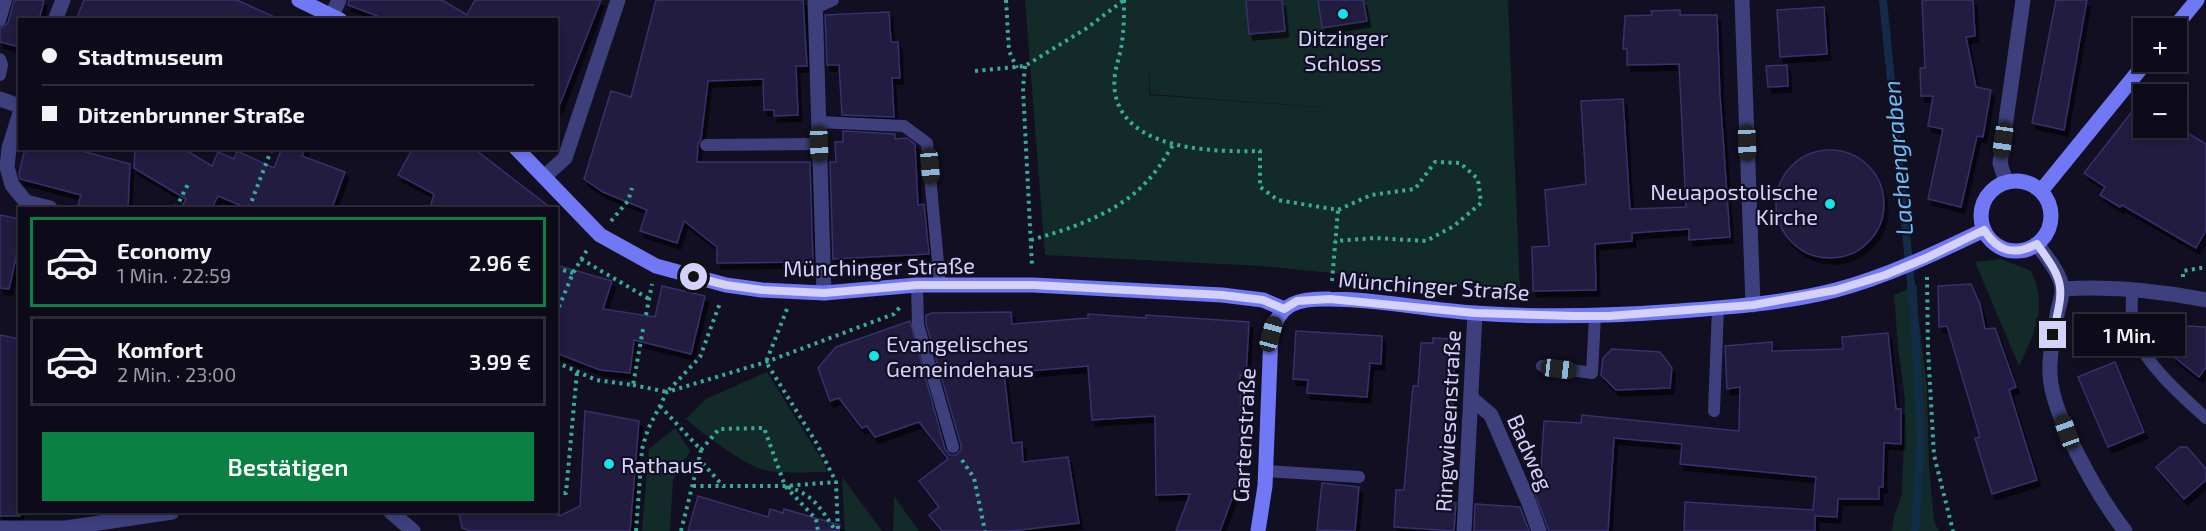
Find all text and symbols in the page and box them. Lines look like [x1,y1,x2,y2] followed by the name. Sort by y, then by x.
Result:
[1336,7,1350,21] marker: Ditzinger Schloss
[2133,18,2187,138] map controls
[2133,18,2187,72] button: +
[1298,24,1389,75] place label: Ditzinger Schloss
[78,43,224,69] text: Stadtmuseum
[1876,79,1918,237] water label: Lachengraben
[2133,84,2187,138] button: −
[78,101,305,127] text: Ditzenbrunner Straße
[1992,121,2014,159] car
[1737,125,1757,161] car
[809,126,829,162] car
[919,147,941,185] car
[1650,178,1818,229] place label: Neuapostolische Kirche
[1823,197,1837,211] marker: Neuapostolische Kirche
[45,235,99,289] icon: car
[117,237,212,263] text: Economy
[469,249,531,275] text: 2.96 €
[783,251,975,281] street label: Münchinger Straße
[117,263,231,287] text: 1 Min. · 22:59
[680,263,707,290] route start
[1337,265,1531,305] street label: Münchinger Straße
[1258,314,1284,354] car
[2074,314,2185,356] callout: 1 Min.
[2039,321,2066,348] route end
[2103,323,2156,347] text: 1 Min.
[1429,329,1465,513] street label: Ringwiesenstraße
[886,330,1034,381] place label: Evangelisches Gemeindehaus
[45,334,99,388] icon: car
[117,336,203,362] text: Komfort
[469,348,531,374] text: 3.99 €
[867,349,881,363] marker: Evangelisches Gemeindehaus
[1540,358,1578,380] car
[117,362,236,386] text: 2 Min. · 23:00
[1226,367,1260,503] street label: Gartenstraße
[1503,410,1559,494] street label: Badweg
[2052,412,2082,452] car
[42,432,534,501] button: Bestätigen
[621,451,704,477] place label: Rathaus
[602,457,616,471] marker: Rathaus

